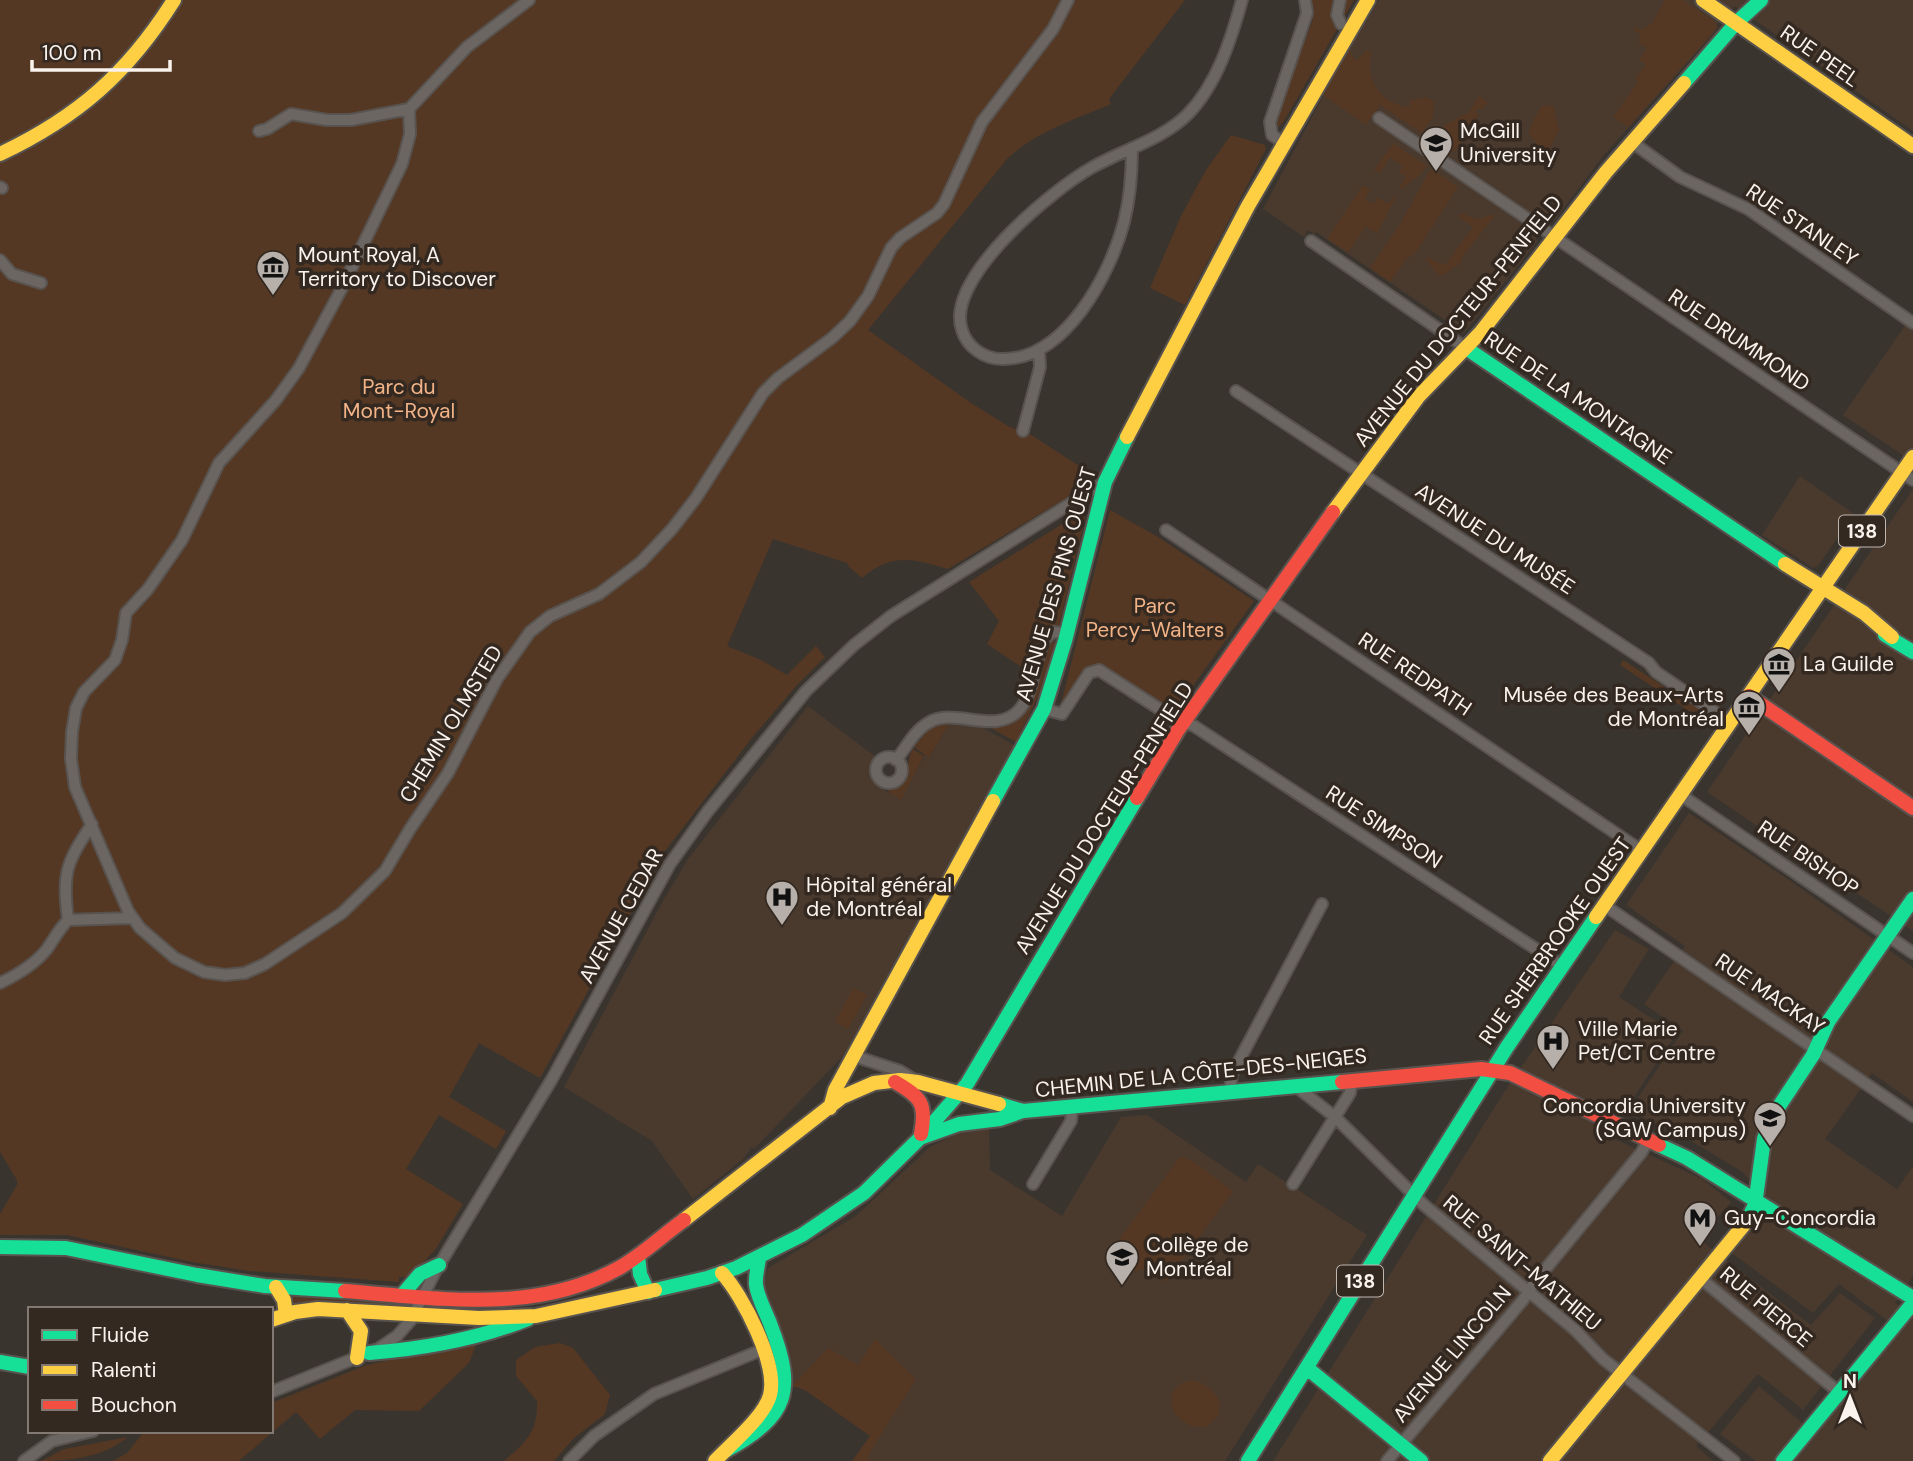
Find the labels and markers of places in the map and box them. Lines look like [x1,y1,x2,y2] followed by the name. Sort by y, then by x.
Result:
[1460,117,1557,169] place label: McGill University
[1417,124,1455,173] school or university icon: McGill University
[298,241,496,293] place label: Mount Royal, A Territory to Discover
[254,248,292,297] museum icon: Mount Royal, A Territory to Discover
[1760,645,1798,694] museum icon: La Guilde
[1803,650,1894,678] place label: La Guilde
[1503,681,1724,733] place label: Musée des Beaux-Arts de Montréal
[1730,688,1768,737] museum icon: Musée des Beaux-Arts de Montréal
[806,871,952,923] place label: Hôpital général de Montréal
[763,878,801,927] hospital icon: Hôpital général de Montréal
[1578,1015,1716,1067] place label: Ville Marie Pet/CT Centre
[1534,1022,1572,1071] hospital icon: Ville Marie Pet/CT Centre
[1543,1092,1746,1144] place label: Concordia University (SGW Campus)
[1751,1099,1789,1148] school or university icon: Concordia University (SGW Campus)
[1681,1199,1719,1248] metro station icon: Guy-Concordia
[1724,1204,1876,1232] place label: Guy-Concordia
[1146,1231,1249,1283] place label: Collège de Montréal
[1103,1238,1141,1287] school or university icon: Collège de Montréal

